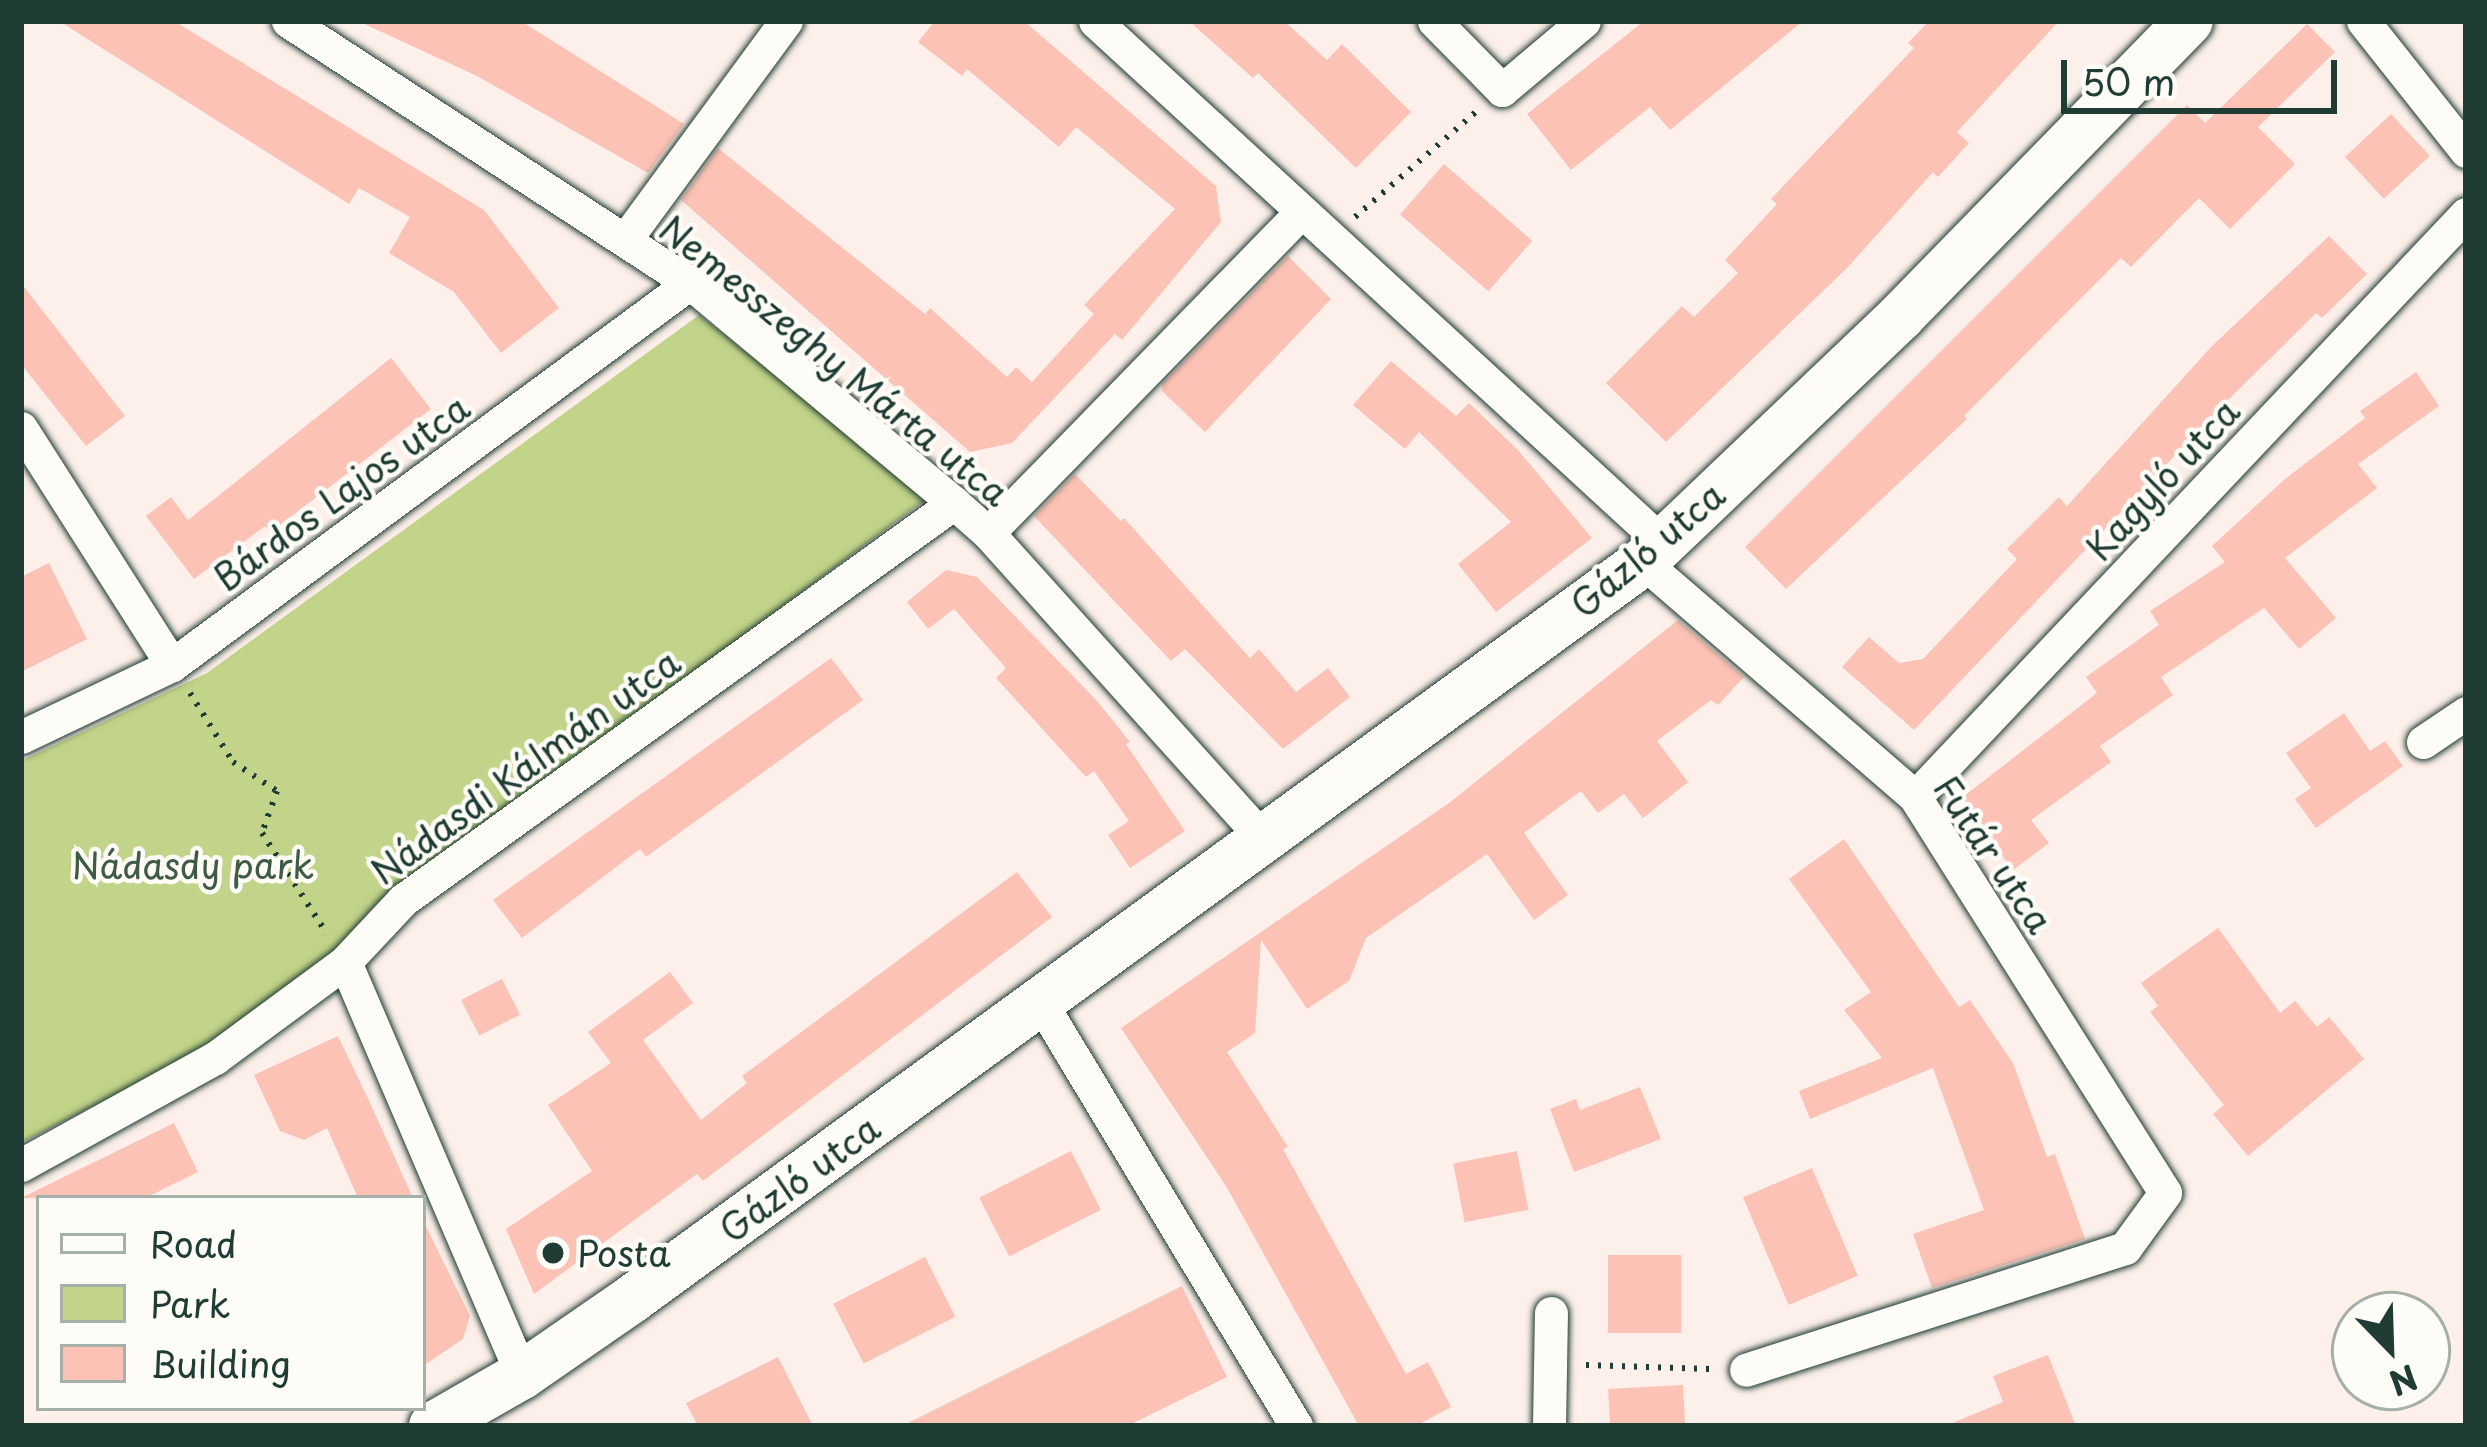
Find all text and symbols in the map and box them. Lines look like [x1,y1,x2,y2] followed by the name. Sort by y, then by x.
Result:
[2067,36,2343,110] scale bar
[2082,54,2175,108] text: 50 m
[651,205,1019,515] street label: Nemesszeghy Márta utca
[205,385,477,599] street label: Bárdos Lajos utca
[2076,389,2248,569] street label: Kagyló utca
[1561,472,1733,626] street label: Gázló utca
[362,639,688,893] street label: Nádasdi Kálmán utca
[1925,766,2063,942] street label: Futár utca
[71,843,315,887] park label: Nádasdy park
[710,1105,888,1251] street label: Gázló utca
[36,1195,426,1411] legend
[150,1216,237,1270] text: Road
[577,1231,671,1275] place label: Posta
[540,1240,566,1266] marker: Posta
[150,1276,230,1330] text: Park
[2331,1291,2451,1411] north arrow
[150,1336,291,1390] text: Building
[2382,1353,2426,1409] text: N

